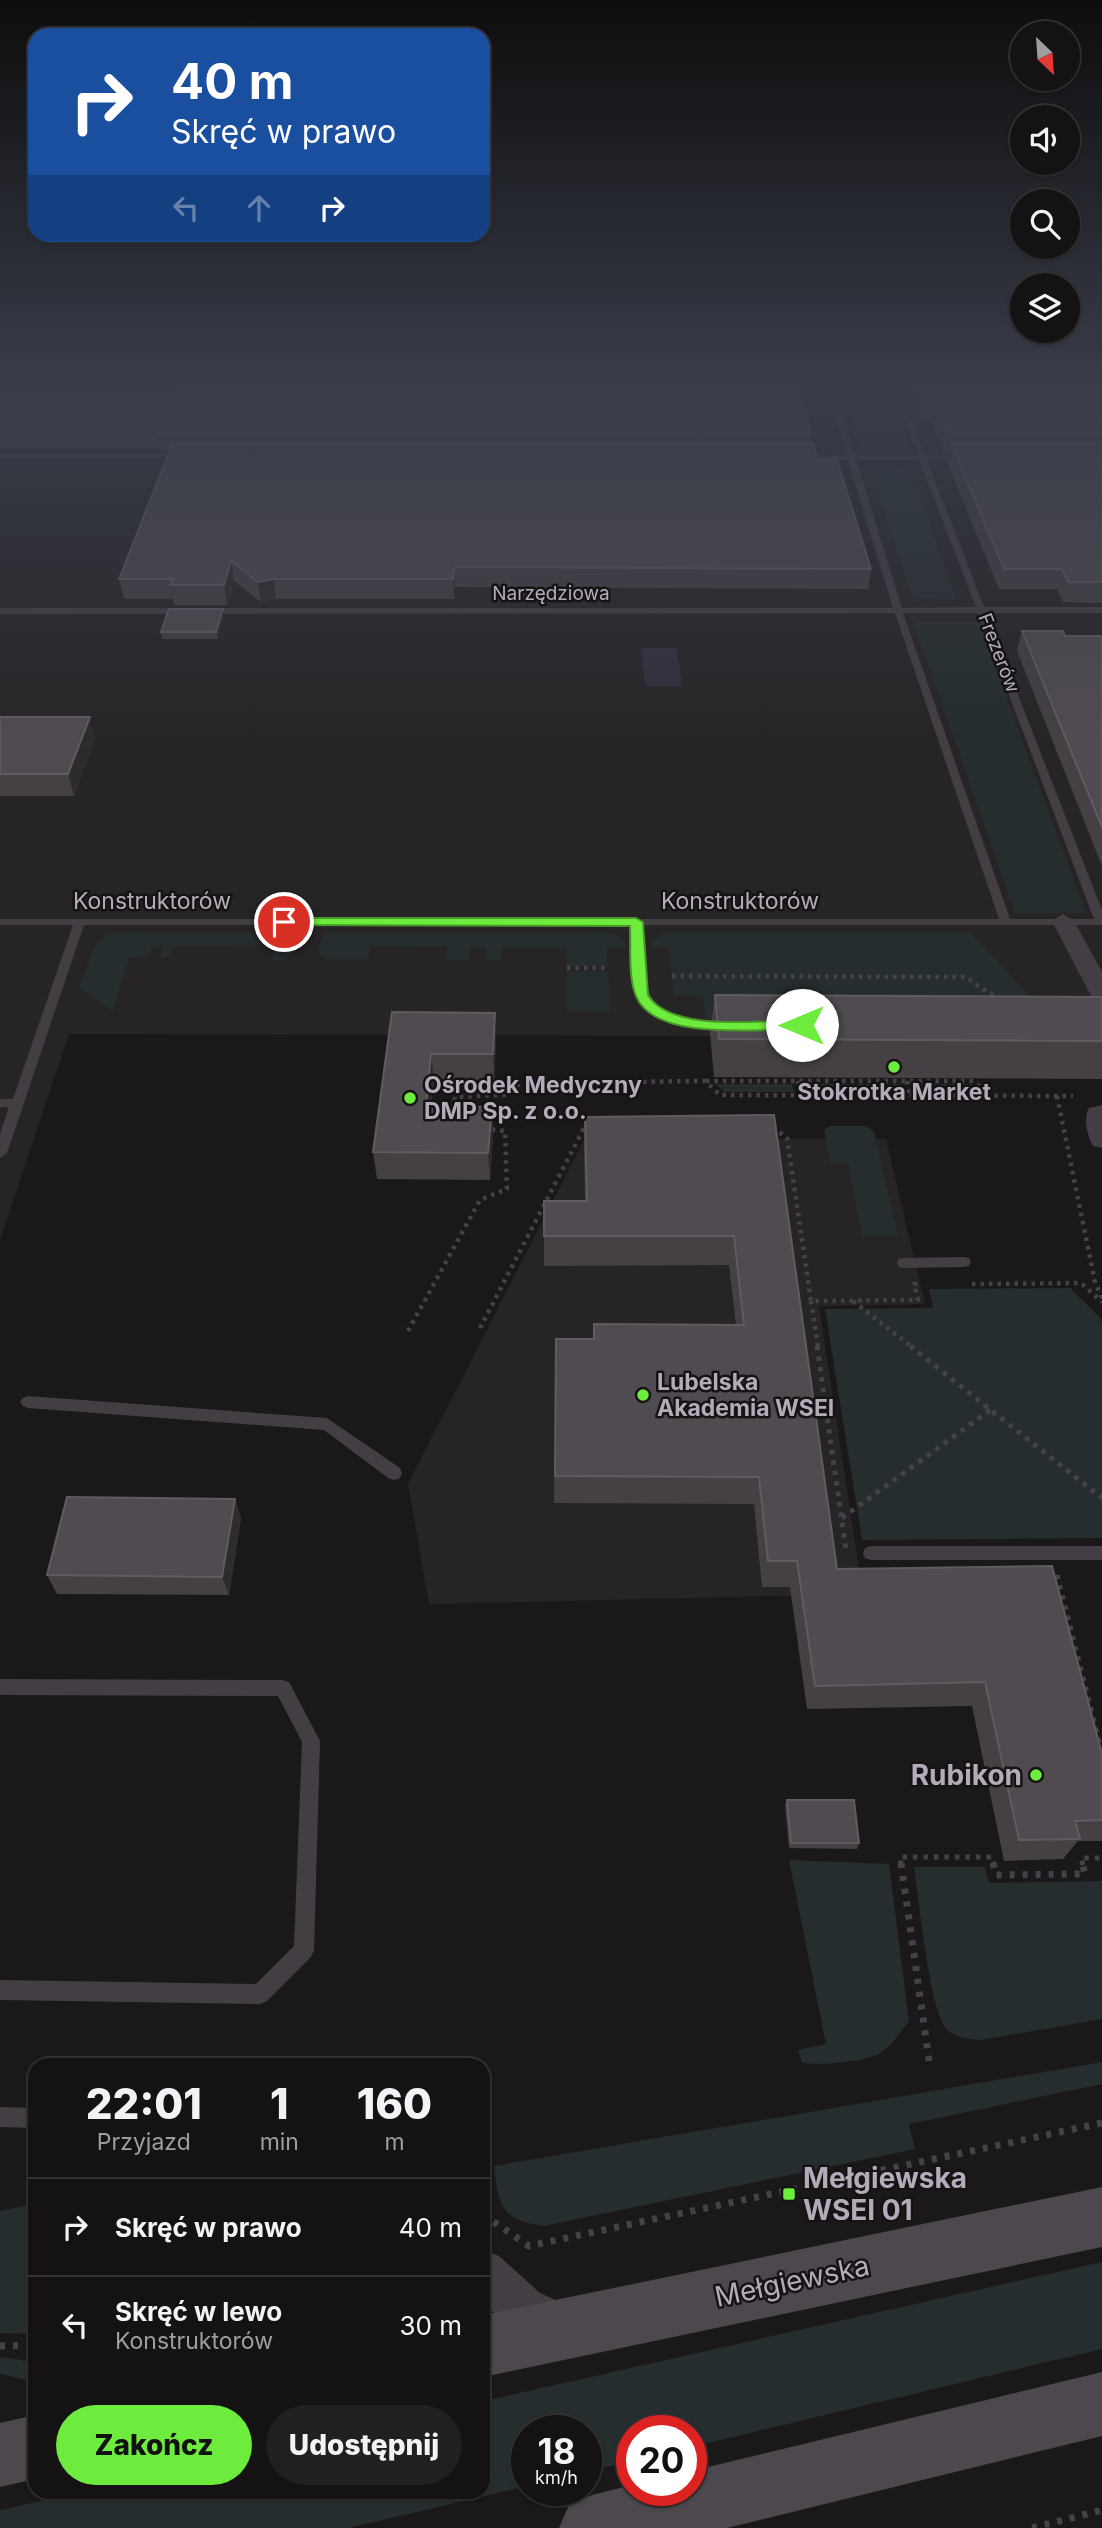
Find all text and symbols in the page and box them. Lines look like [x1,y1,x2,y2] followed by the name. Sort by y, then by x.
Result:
[1010,21,1080,91] north arrow
[1010,21,1080,343] map controls
[171,52,294,111] text: 40 m
[56,56,147,147] icon: right
[1010,105,1080,175] button: sound
[171,112,396,151] text: Skręć w prawo
[167,189,205,227] icon: left
[240,189,278,227] icon: ahead
[313,189,351,227] icon: right
[1010,189,1080,259] button: search
[1010,273,1080,343] button: layers
[492,582,610,605] street label: Narzędziowa
[973,610,1025,696] street label: Frezerów
[73,887,231,915] street label: Konstruktorów
[661,887,819,915] street label: Konstruktorów
[254,892,314,952] pin
[265,903,303,941] icon: arrive
[765,988,839,1062] position arrow
[886,1059,902,1075] marker: Stokrotka Market
[424,1071,642,1125] place label: Ośrodek Medyczny DMP Sp. z o.o.
[797,1078,991,1106] place label: Stokrotka Market
[402,1090,418,1106] marker: Ośrodek Medyczny DMP Sp. z o.o.
[657,1368,834,1422] place label: Lubelska Akademia WSEI
[635,1387,651,1403] marker: Lubelska Akademia WSEI
[911,1758,1022,1792] place label: Rubikon
[1028,1767,1044,1783] marker: Rubikon
[86,2078,202,2129] text: 22:01
[270,2078,289,2129] text: 1
[357,2078,432,2129] text: 160
[97,2128,191,2156] text: Przyjazd
[260,2128,299,2156] text: min
[384,2128,405,2156] text: m
[803,2161,967,2227] place label: Mełgiewska WSEI 01
[781,2186,797,2202] marker: Mełgiewska WSEI 01
[56,2208,94,2246] icon: right
[115,2212,302,2243] text: Skręć w prawo
[399,2212,462,2243] text: 40 m
[712,2248,872,2314] street label: Mełgiewska
[115,2296,282,2327] text: Skręć w lewo
[56,2306,94,2344] icon: left
[399,2310,462,2341] text: 30 m
[115,2327,273,2355] text: Konstruktorów
[56,2405,252,2485] button: Zakończ
[266,2405,462,2485] button: Udostępnij
[616,2415,707,2506] speed limit sign: 20
[538,2430,575,2472] text: 18
[535,2467,578,2488] text: km/h

